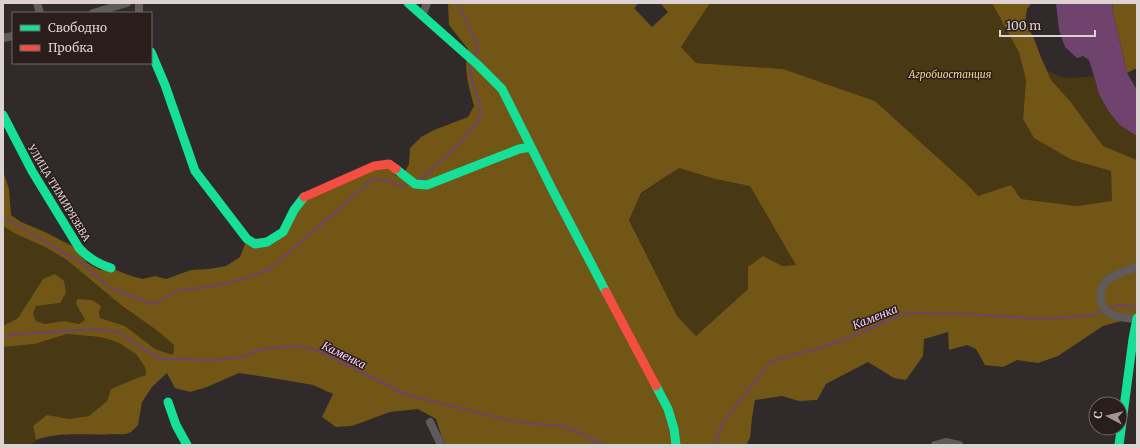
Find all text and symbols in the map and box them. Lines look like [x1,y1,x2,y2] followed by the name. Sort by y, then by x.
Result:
[12,12,152,64] legend
[1000,12,1095,38] scale bar
[1006,18,1041,33] text: 100 m
[48,20,107,35] text: Свободно
[48,40,94,55] text: Пробка
[908,68,992,81] park label: Агробиостанция
[24,141,94,245] street label: УЛИЦА ТИМИРЯЗЕВА
[851,302,899,332] water label: Каменка
[320,338,368,372] water label: Каменка
[1088,396,1128,436] north arrow
[1091,410,1105,419] text: С

